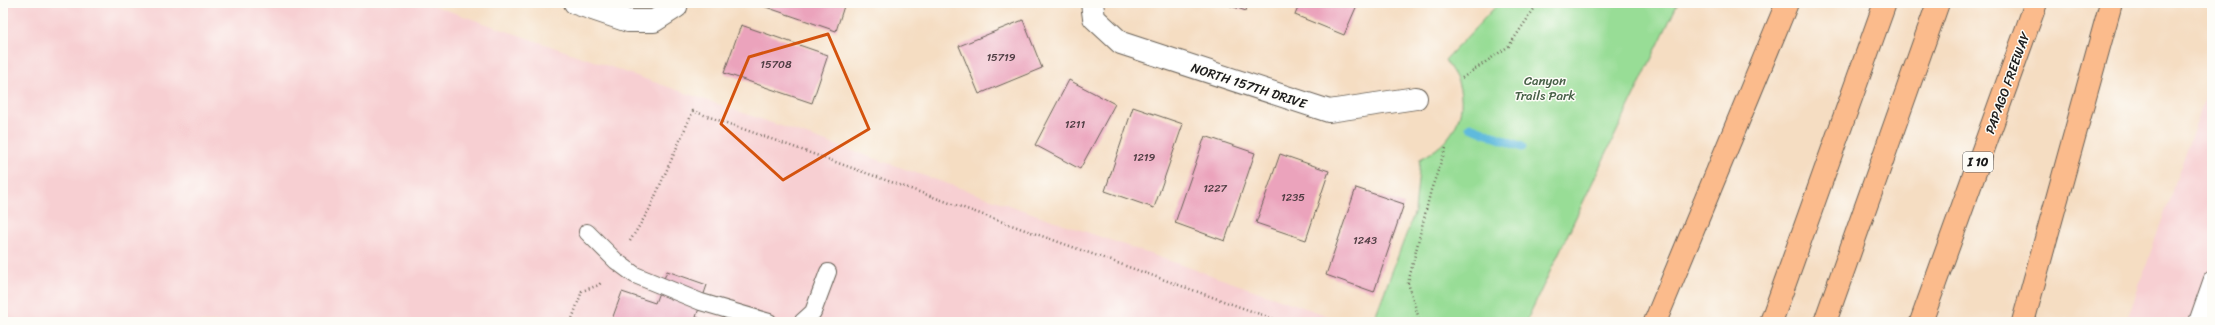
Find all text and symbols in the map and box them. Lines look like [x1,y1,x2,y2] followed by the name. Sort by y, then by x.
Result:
[1978,28,2037,137] street label: PAPAGO FREEWAY
[986,48,1016,67] house number: 15719
[760,55,792,74] house number: 15708
[1188,56,1310,115] street label: NORTH 157TH DRIVE
[1515,69,1575,107] park label: Canyon Trails Park
[1065,115,1086,134] house number: 1211
[1133,148,1156,167] house number: 1219
[1963,152,1993,172] road number: I 10
[1203,179,1228,198] house number: 1227
[1281,188,1305,207] house number: 1235
[1353,231,1377,250] house number: 1243

